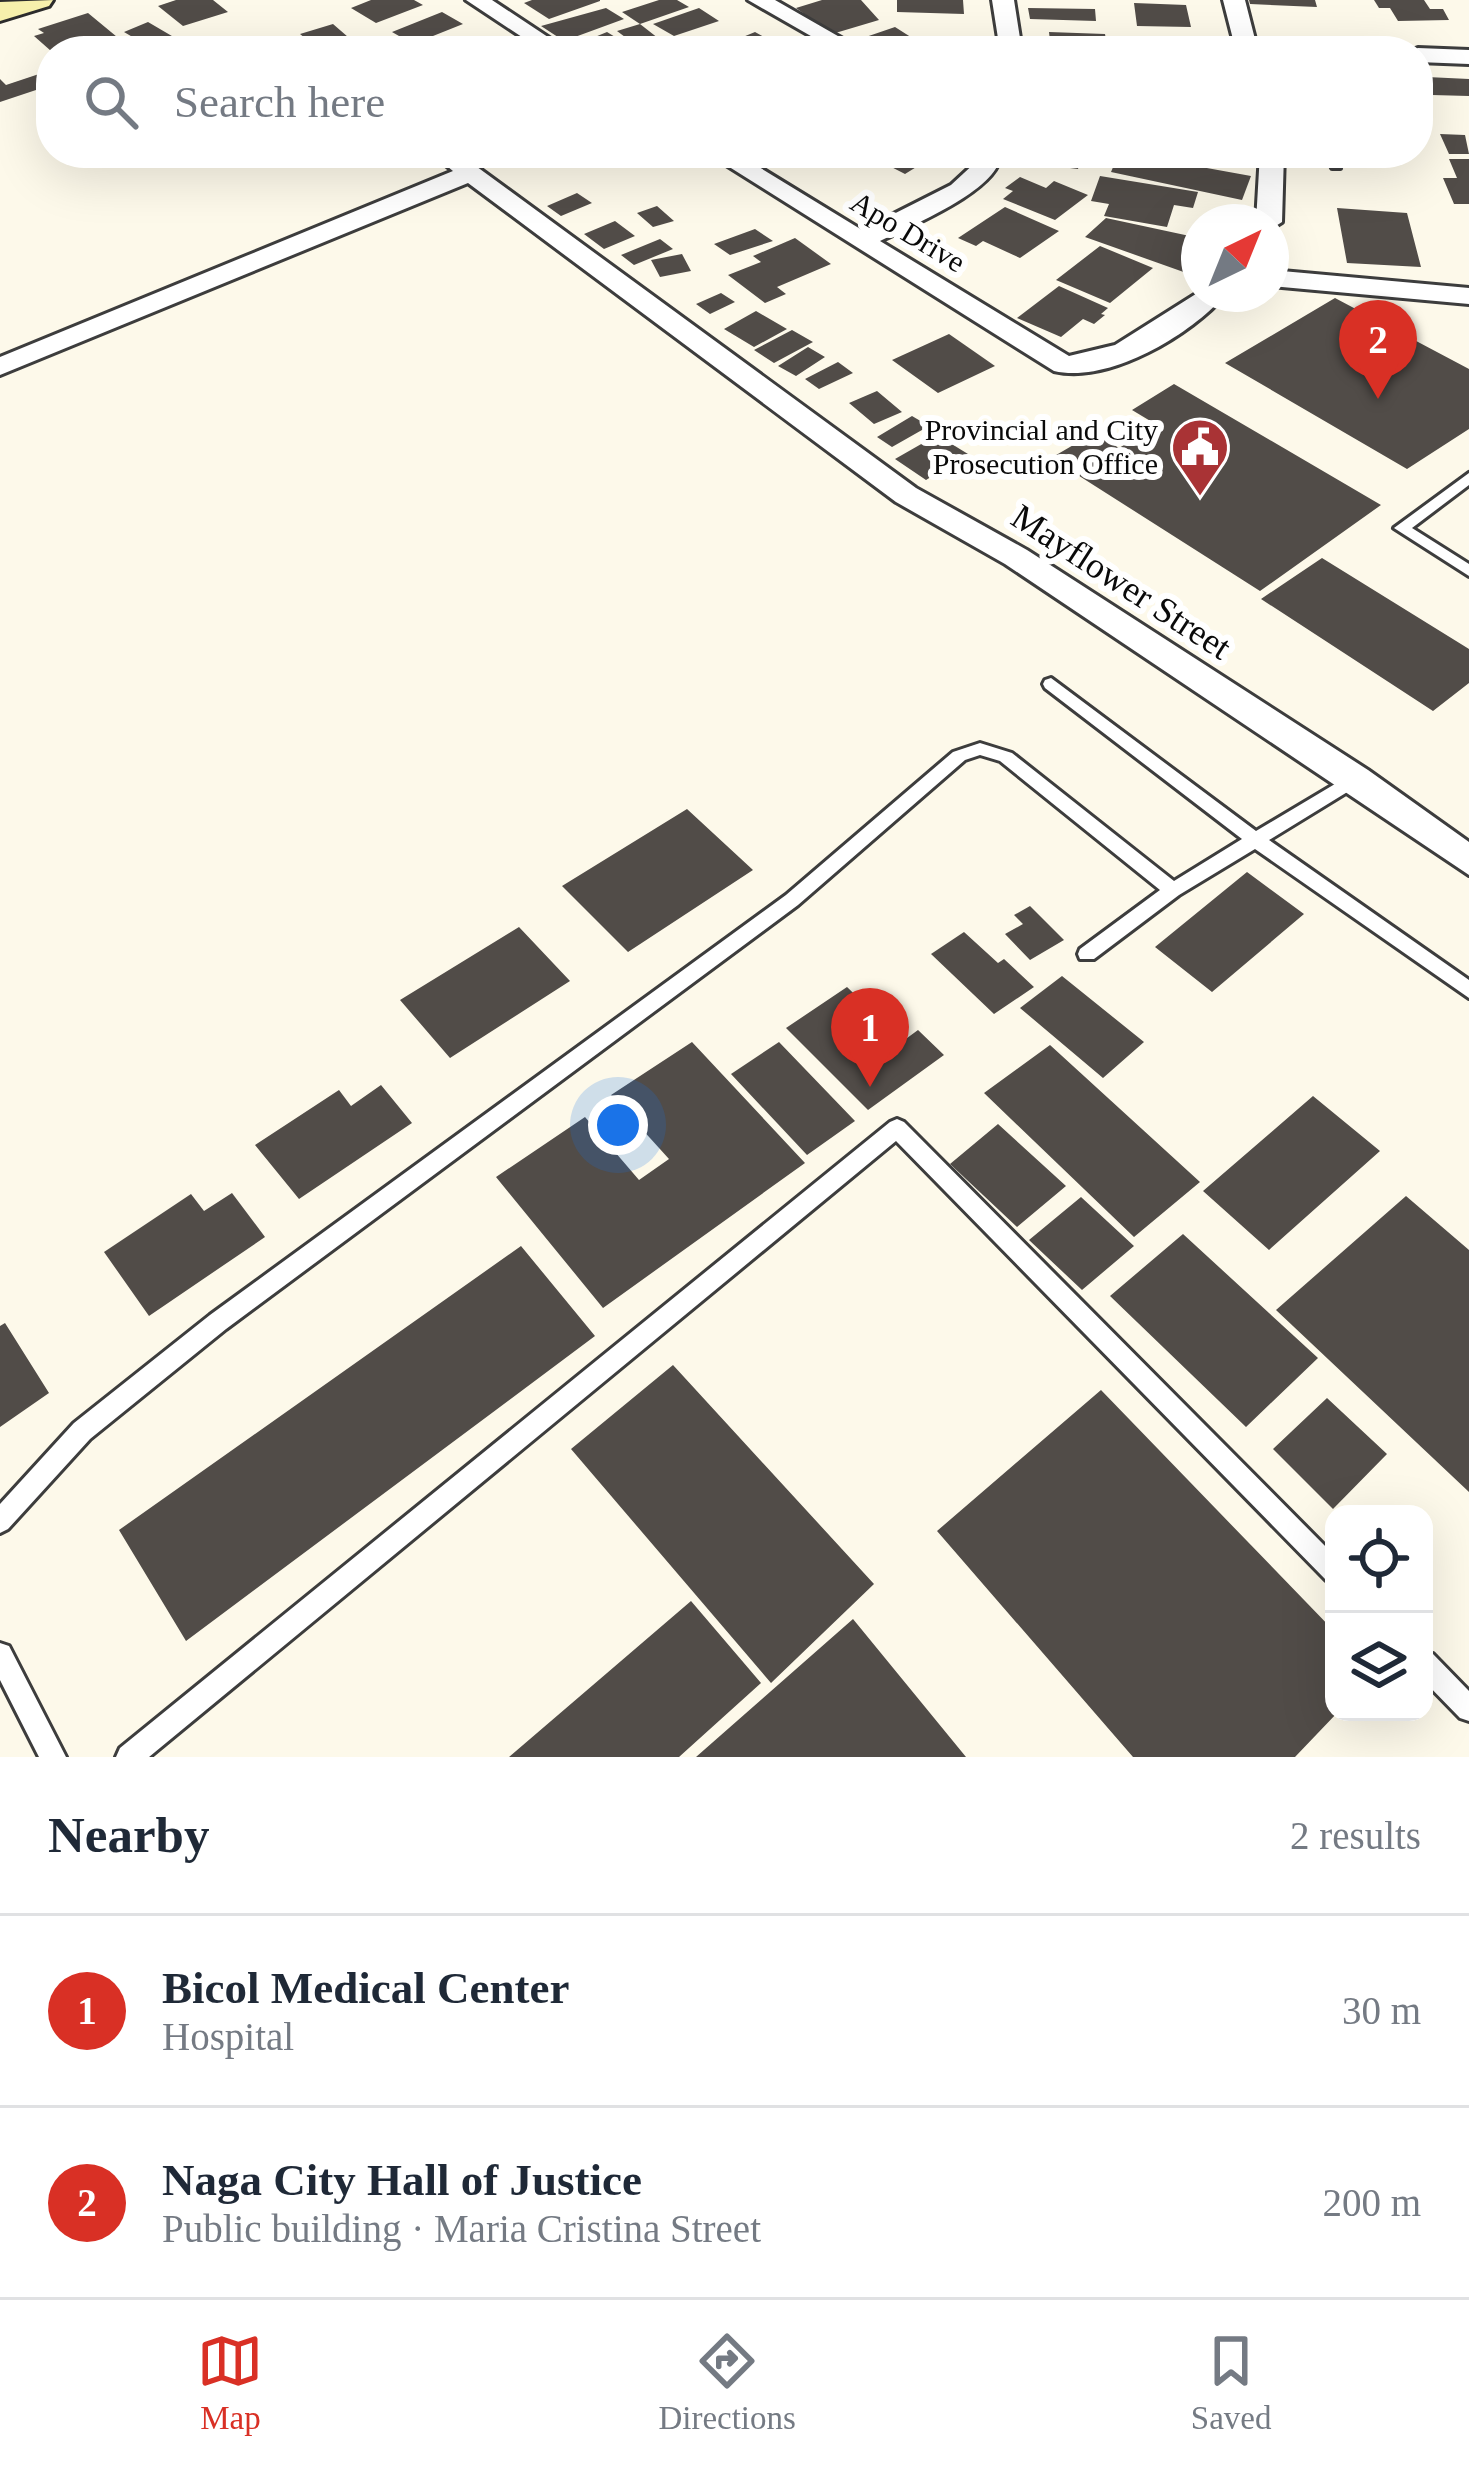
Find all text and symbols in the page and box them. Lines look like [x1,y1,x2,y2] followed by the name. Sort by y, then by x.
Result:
[36,36,1433,168] search box
[78,69,144,135] icon: search
[174,77,385,127] text: Search here
[845,185,971,279] street label: Apo Drive
[1181,204,1289,312] north arrow
[1339,300,1417,399] pin: 2
[925,413,1158,480] place label: Provincial and City Prosecution Office
[1169,416,1231,498] public building icon: Provincial and City Prosecution Office
[1005,496,1238,667] street label: Mayflower Street
[831,988,909,1087] pin: 1
[588,1095,648,1155] your location
[1325,1505,1433,1721] map controls
[1325,1505,1433,1613] button: locate
[1325,1613,1433,1721] button: layers
[48,1807,209,1863] text: Nearby
[1290,1814,1421,1857] text: 2 results
[162,1963,569,2013] text: Bicol Medical Center
[77,1989,97,2032] text: 1
[1342,1989,1421,2032] text: 30 m
[162,2015,294,2058] text: Hospital
[162,2155,642,2205] text: Naga City Hall of Justice
[77,2181,97,2224] text: 2
[1322,2181,1421,2224] text: 200 m
[162,2207,761,2250] text: Public building · Maria Cristina Street
[197,2328,263,2437] tab: Map
[658,2328,796,2437] tab: Directions
[1191,2328,1272,2437] tab: Saved

